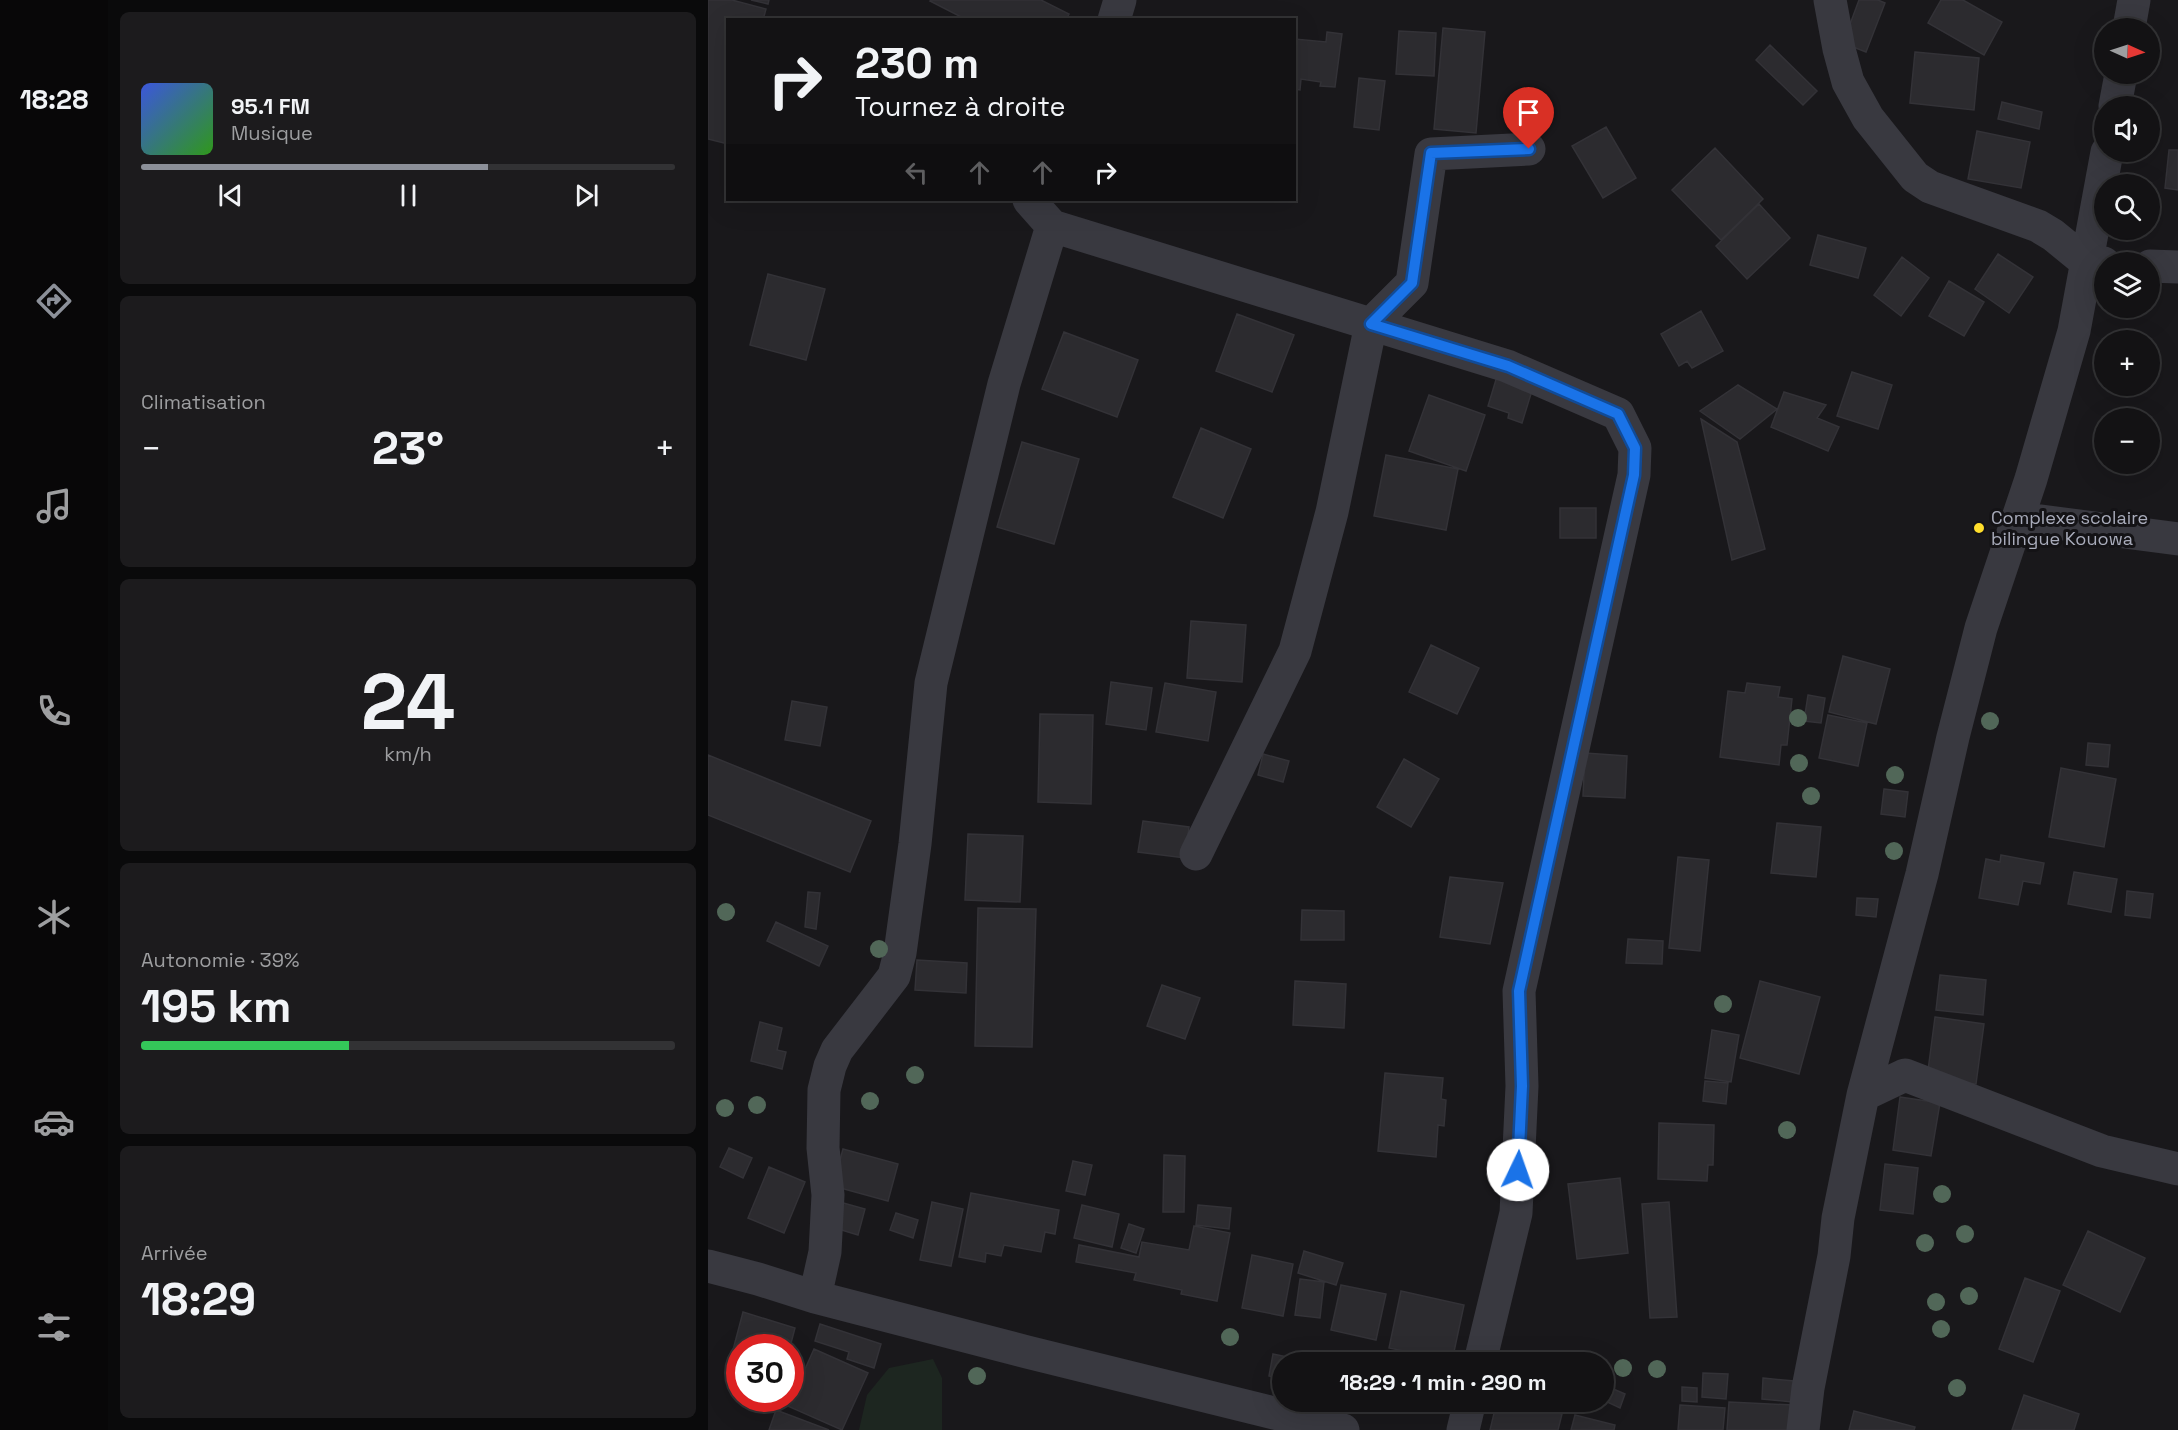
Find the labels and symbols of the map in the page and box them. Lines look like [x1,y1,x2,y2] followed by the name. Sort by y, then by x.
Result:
[2094,18,2160,84] north arrow
[1503,87,1554,149] pin
[1991,506,2148,550] place label: Complexe scolaire bilingue Kouowa
[1972,521,1986,535] marker: Complexe scolaire bilingue Kouowa
[1486,1138,1550,1202] position arrow
[726,1334,804,1412] speed limit sign: 30

